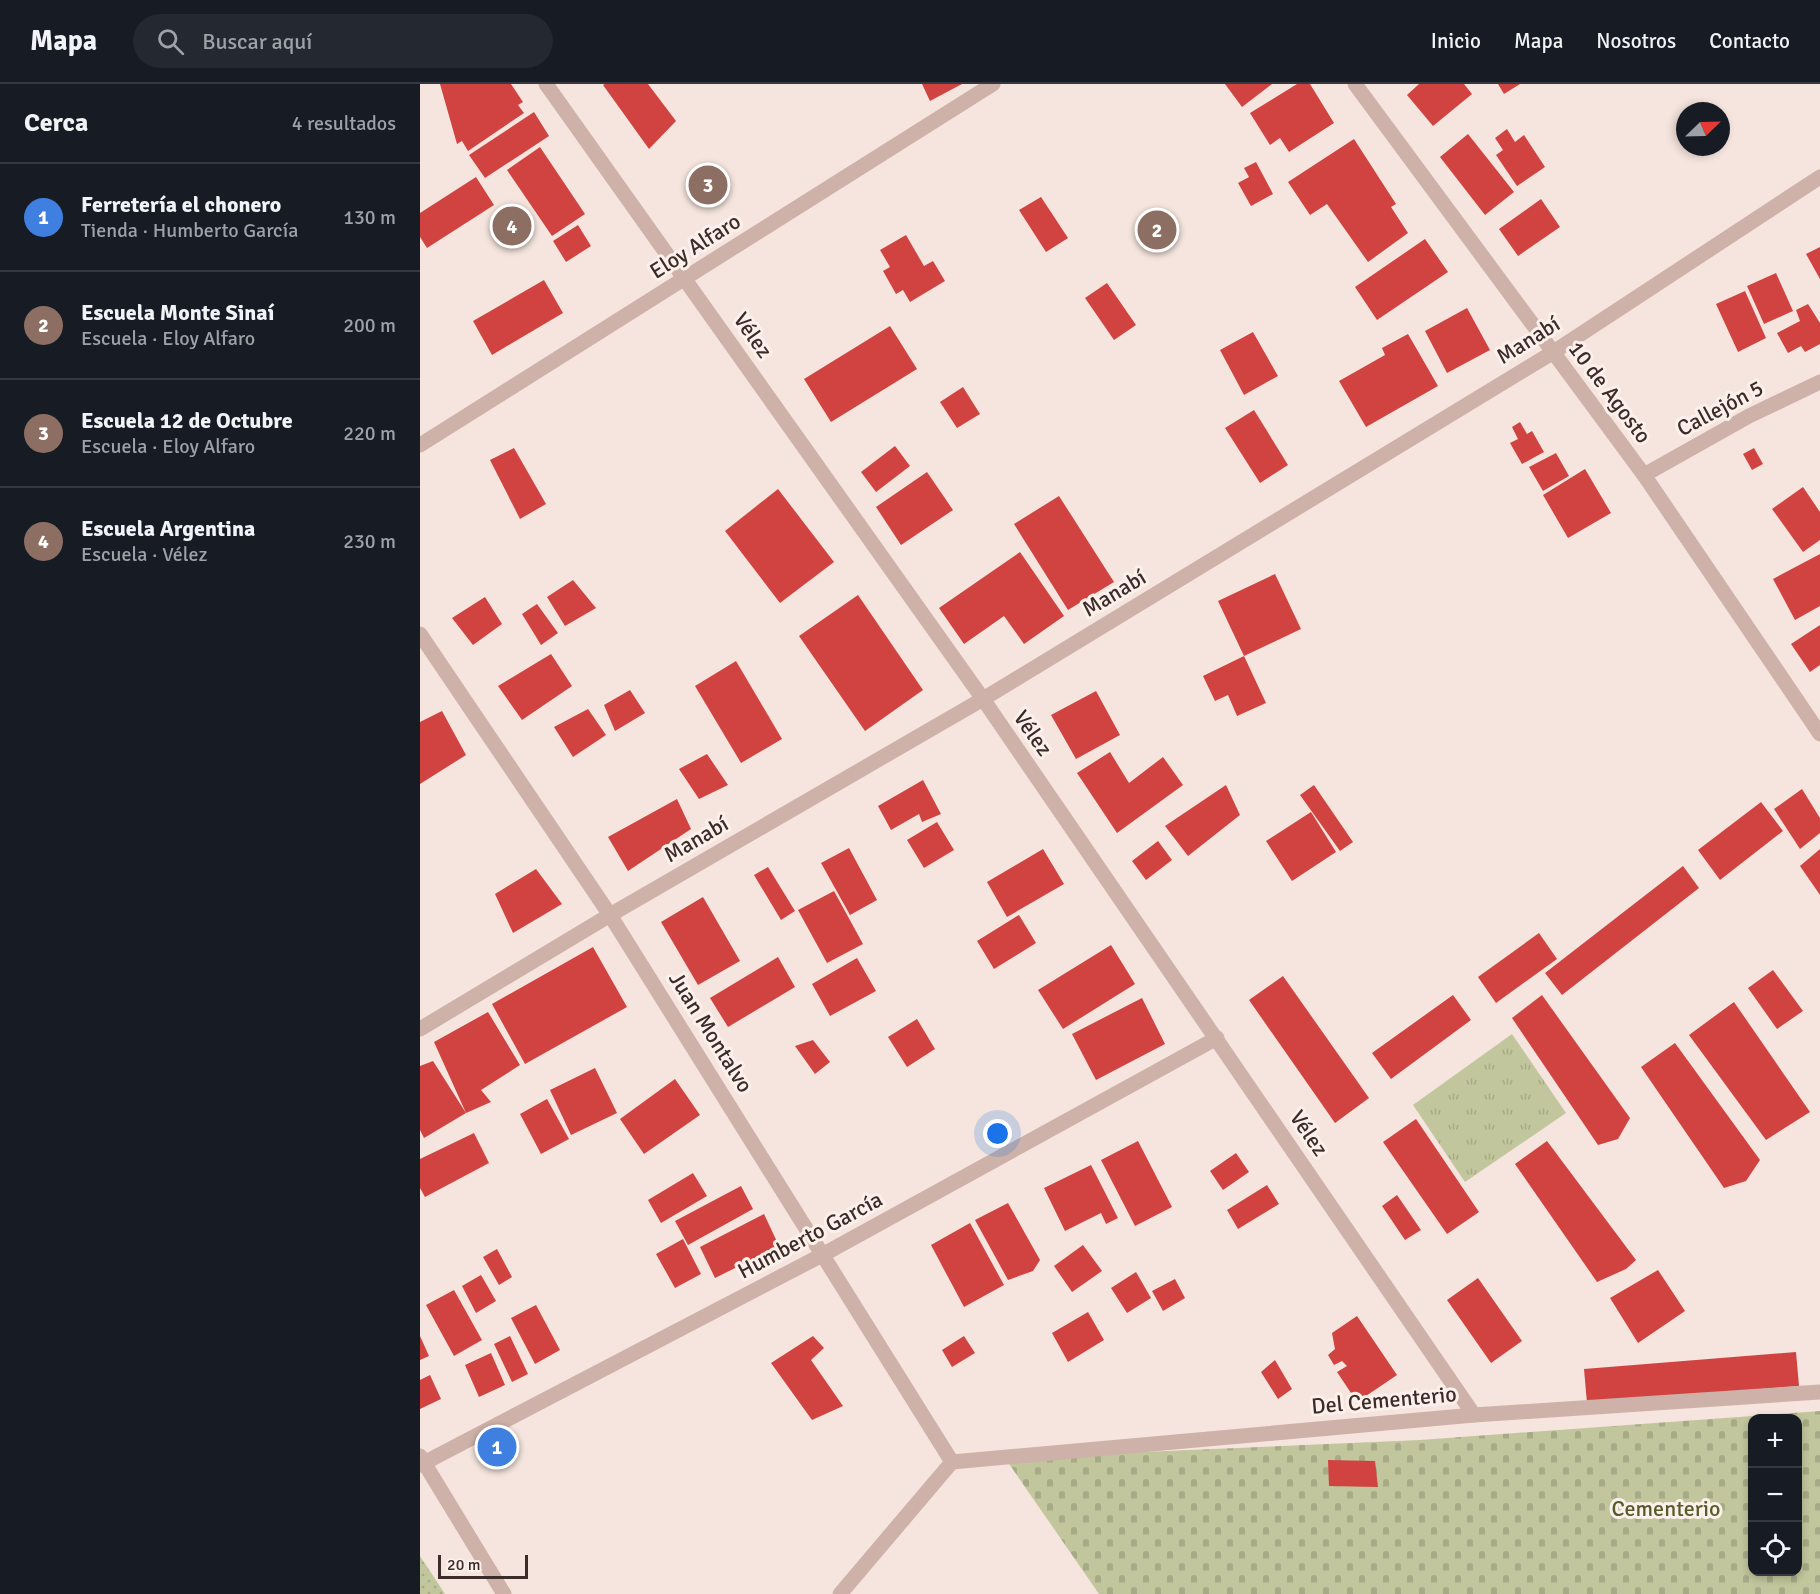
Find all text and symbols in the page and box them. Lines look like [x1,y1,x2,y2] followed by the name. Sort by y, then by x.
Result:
[133,14,553,68] search box
[30,24,97,58] text: Mapa
[154,25,187,58] icon: search
[202,28,312,55] text: Buscar aquí
[1431,28,1481,54] text: Inicio
[1514,28,1563,54] text: Mapa
[1596,28,1676,54] text: Nosotros
[1709,28,1790,54] text: Contacto
[1676,102,1730,156] north arrow
[24,107,88,139] text: Cerca
[292,111,396,136] text: 4 resultados
[688,162,728,208] pin: 3
[81,191,281,218] text: Ferretería el chonero
[492,204,532,248] pin: 4
[38,205,49,230] text: 1
[343,205,396,230] text: 130 m
[645,207,745,285] street label: Eloy Alfaro
[1138,208,1176,252] pin: 2
[81,218,298,243] text: Tienda · Humberto García
[81,299,274,326] text: Escuela Monte Sinaí
[728,307,778,363] street label: Vélez
[1491,310,1565,370] street label: Manabí
[38,313,49,338] text: 2
[343,313,396,338] text: 200 m
[81,326,255,351] text: Escuela · Eloy Alfaro
[1563,336,1657,448] street label: 10 de Agosto
[1672,374,1768,442] street label: Callejón 5
[81,407,293,434] text: Escuela 12 de Octubre
[38,421,49,446] text: 3
[343,421,396,446] text: 220 m
[81,434,255,459] text: Escuela · Eloy Alfaro
[81,515,255,542] text: Escuela Argentina
[38,529,49,554] text: 4
[343,529,396,554] text: 230 m
[81,542,207,567] text: Escuela · Vélez
[1077,563,1151,623] street label: Manabí
[1008,705,1058,761] street label: Vélez
[659,810,733,868] street label: Manabí
[663,967,759,1097] street label: Juan Montalvo
[1284,1105,1334,1161] street label: Vélez
[983,1119,1012,1148] your location
[733,1186,887,1284] street label: Humberto García
[1310,1380,1458,1420] street label: Del Cementerio
[1748,1414,1802,1576] map controls
[1748,1414,1802,1468] button: +
[478,1424,517,1470] pin: 1
[1748,1468,1802,1522] button: −
[1611,1495,1721,1522] park label: Cementerio
[1748,1522,1802,1576] button: locate
[438,1552,528,1580] scale bar
[447,1555,481,1575] text: 20 m

